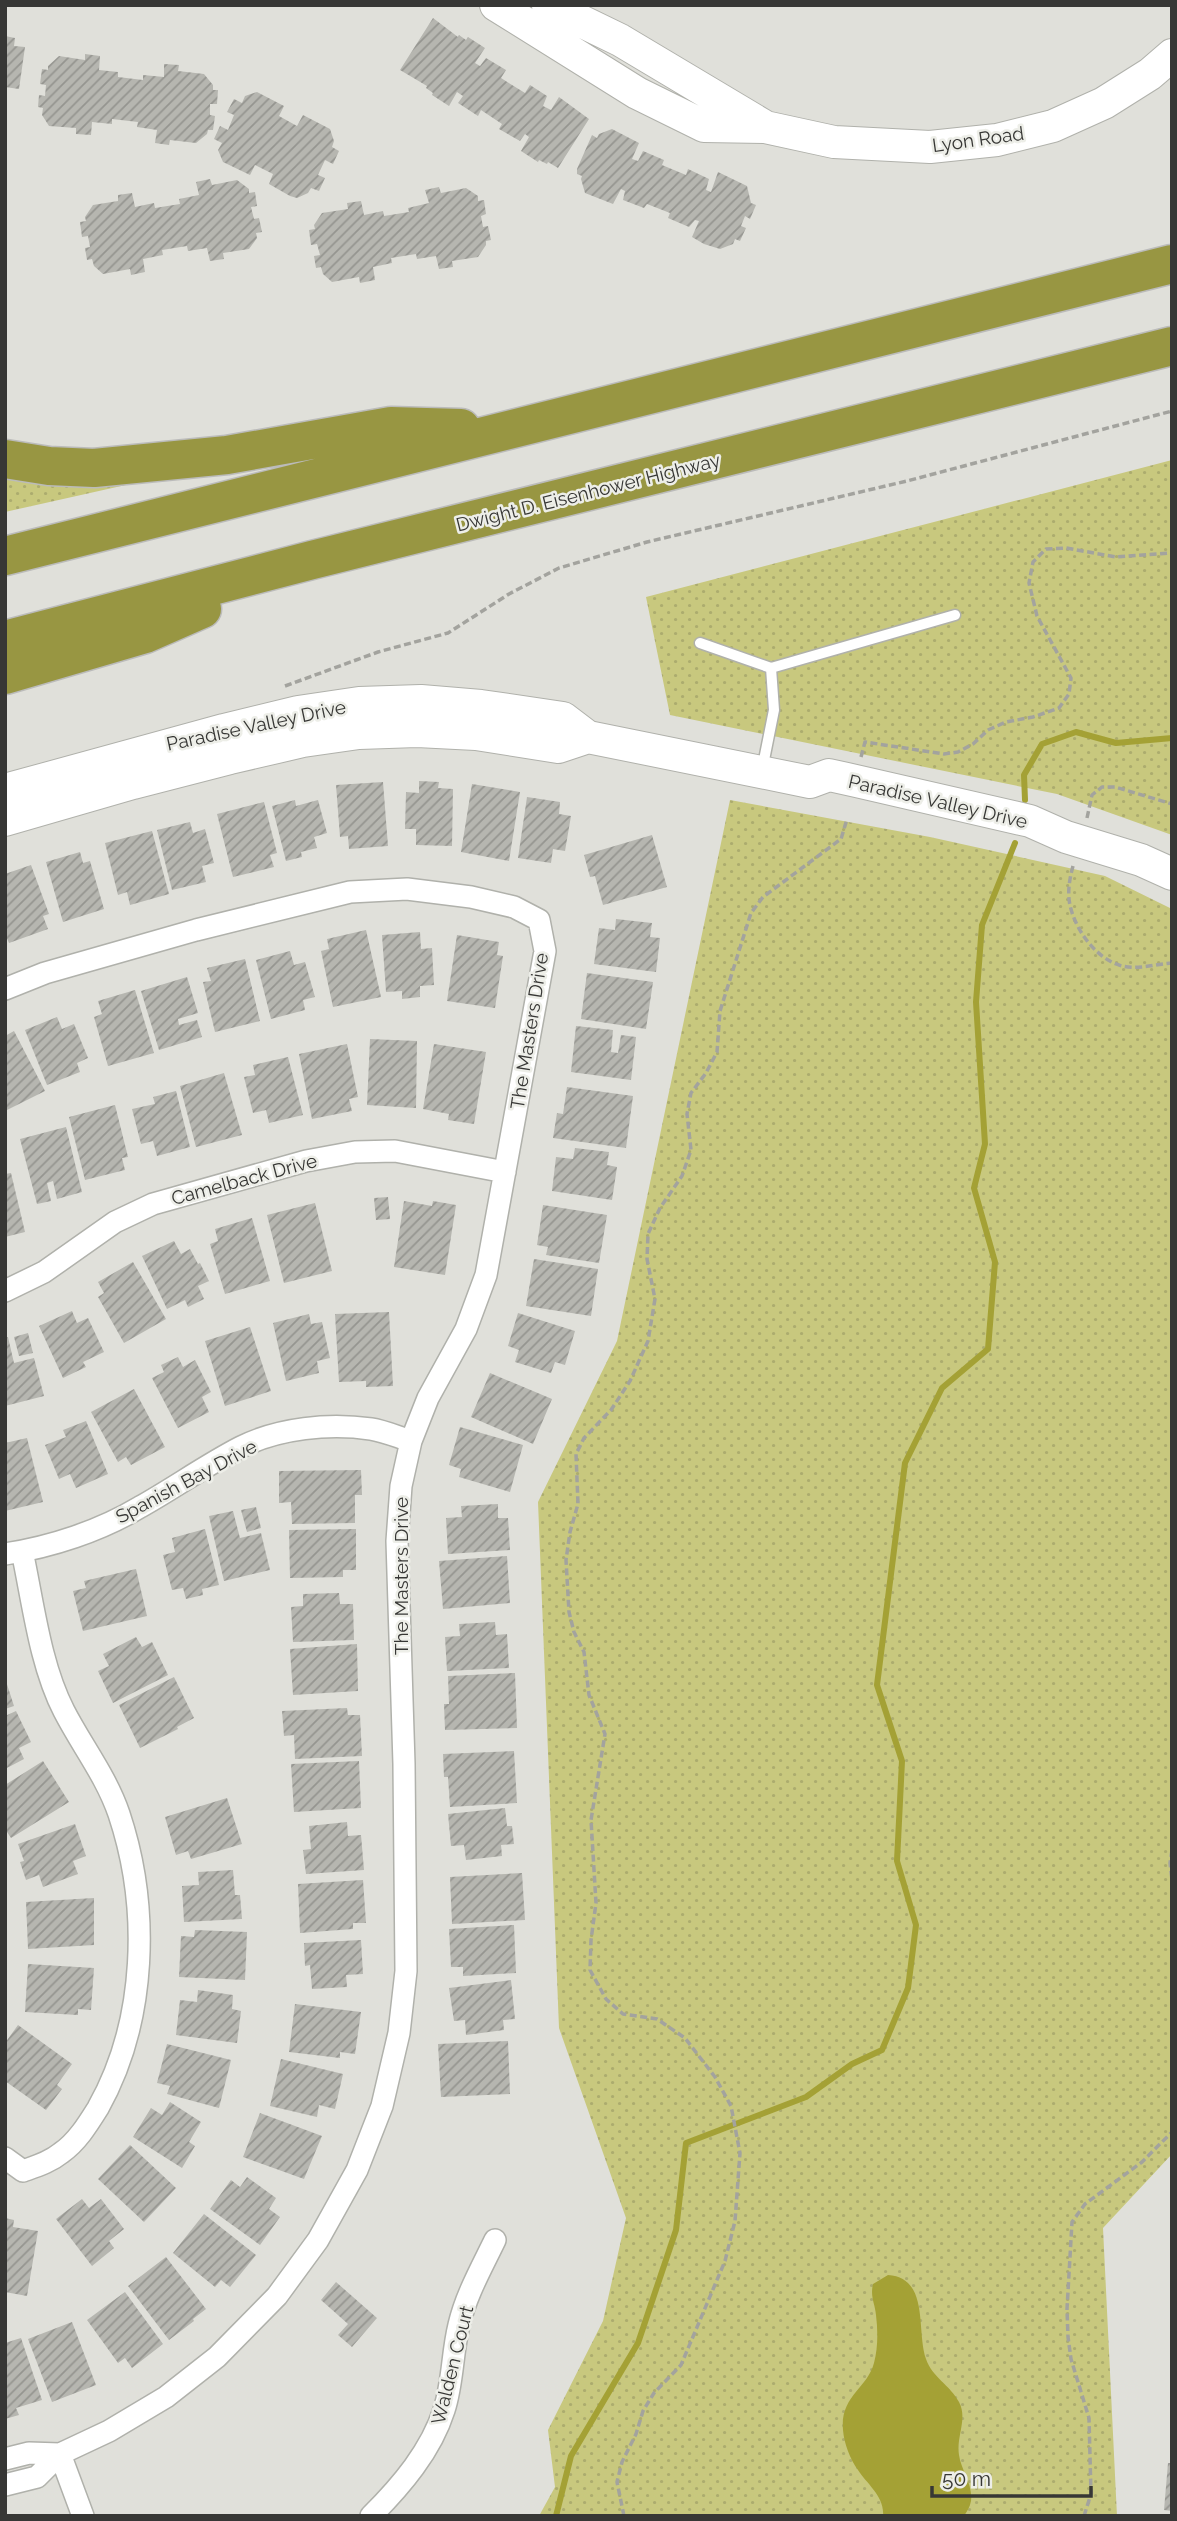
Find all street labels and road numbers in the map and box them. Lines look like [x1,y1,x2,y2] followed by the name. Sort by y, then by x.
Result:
[931,122,1025,156] street label: Lyon Road
[454,448,722,536] street label: Dwight D. Eisenhower Highway
[164,695,348,755] street label: Paradise Valley Drive
[846,770,1030,832] street label: Paradise Valley Drive
[506,951,552,1111] street label: The Masters Drive
[169,1149,319,1209] street label: Camelback Drive
[112,1435,260,1527] street label: Spanish Bay Drive
[390,1497,412,1655] street label: The Masters Drive
[427,2303,478,2427] street label: Walden Court

